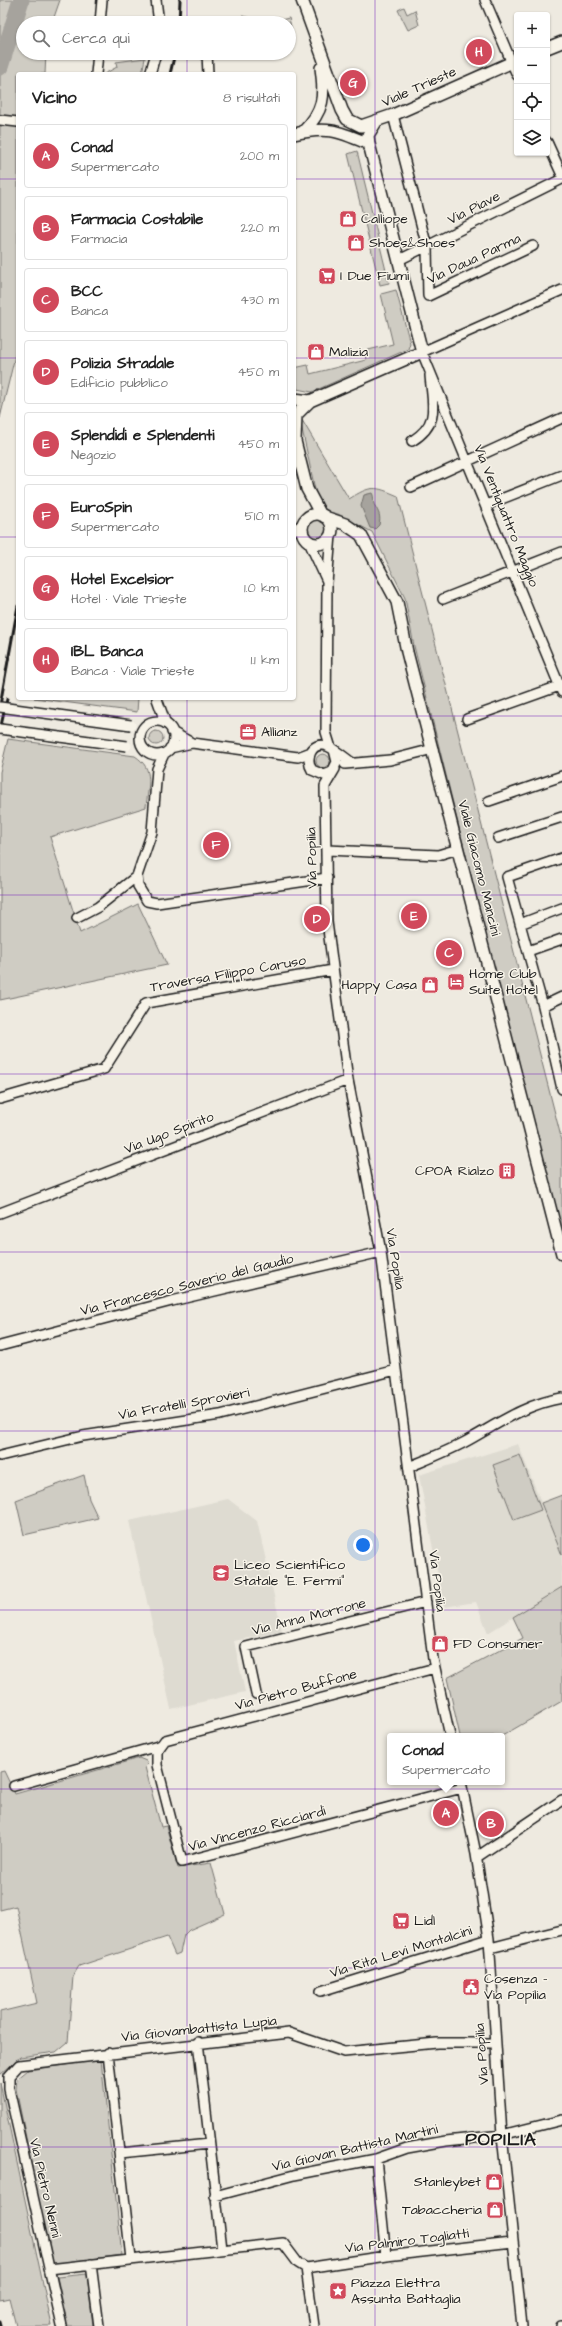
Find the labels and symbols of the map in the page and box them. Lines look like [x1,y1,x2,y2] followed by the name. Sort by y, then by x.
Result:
[466,37,492,67] pin: H
[378,61,460,112] street label: Viale Trieste
[340,68,366,98] pin: G
[444,186,504,230] street label: Via Piave
[338,209,358,229] shop icon: Calliope
[361,209,408,229] place label: Calliope
[424,228,524,290] street label: Via Daua Parma
[346,233,366,253] shop icon: Shoes&Shoes
[369,233,455,253] place label: Shoes&Shoes
[317,266,337,286] supermarket icon: I Due Fiumi
[340,266,409,286] place label: I Due Fiumi
[306,342,326,362] shop icon: Malizia
[329,342,368,362] place label: Malizia
[468,442,544,590] street label: Via Ventiquattro Maggio
[238,722,258,742] office icon: Allianz
[261,722,298,742] place label: Allianz
[452,798,506,938] street label: Viale Giacomo Mancini
[301,827,323,889] street label: Via Popilia
[203,830,229,860] pin: F
[401,901,427,931] pin: E
[304,904,330,934] pin: D
[436,938,462,968] pin: C
[149,950,308,998] street label: Traversa Filippo Caruso
[469,964,538,1000] place label: Home Club Suite Hotel
[446,972,466,992] hotel icon: Home Club Suite Hotel
[341,975,417,995] place label: Happy Casa
[420,975,440,995] shop icon: Happy Casa
[121,1107,217,1159] street label: Via Ugo Spirito
[415,1161,494,1181] place label: CPOA Rialzo
[497,1161,517,1181] building icon: CPOA Rialzo
[380,1227,410,1291] street label: Via Popilia
[78,1249,296,1321] street label: Via Francesco Saverio del Gaudio
[117,1383,251,1425] street label: Via Fratelli Sprovieri
[353,1535,373,1555] your location
[423,1549,451,1613] street label: Via Popilia
[234,1555,345,1591] place label: Liceo Scientifico Statale "E. Fermi"
[211,1563,231,1583] school or university icon: Liceo Scientifico Statale "E. Fermi"
[250,1593,368,1641] street label: Via Anna Morrone
[430,1634,450,1654] shop icon: FD Consumer
[453,1634,543,1654] place label: FD Consumer
[233,1664,359,1716] street label: Via Pietro Buffone
[433,1798,459,1828] pin: A
[186,1801,328,1857] street label: Via Vincenzo Ricciardi
[478,1809,504,1839] pin: B
[391,1911,411,1931] supermarket icon: Lidl
[414,1911,435,1931] place label: Lidl
[327,1921,475,1983] street label: Via Rita Levi Montalcini
[484,1969,548,2005] place label: Cosenza - Via Popilia
[461,1977,481,1997] public building icon: Cosenza - Via Popilia
[120,2011,278,2047] street label: Via Giovambattista Lupia
[470,2022,494,2086] street label: Via Popilia
[270,2119,440,2177] street label: Via Giovan Battista Martini
[465,2127,537,2152] district label: POPILIA
[24,2136,66,2240] street label: Via Pietro Nenni
[414,2172,481,2192] place label: Stanleybet
[484,2172,504,2192] shop icon: Stanleybet
[402,2200,482,2220] place label: Tabaccheria
[485,2200,505,2220] shop icon: Tabaccheria
[344,2223,470,2259] street label: Via Palmiro Togliatti
[351,2273,461,2309] place label: Piazza Elettra Assunta Battaglia
[328,2281,348,2301] place icon: Piazza Elettra Assunta Battaglia

